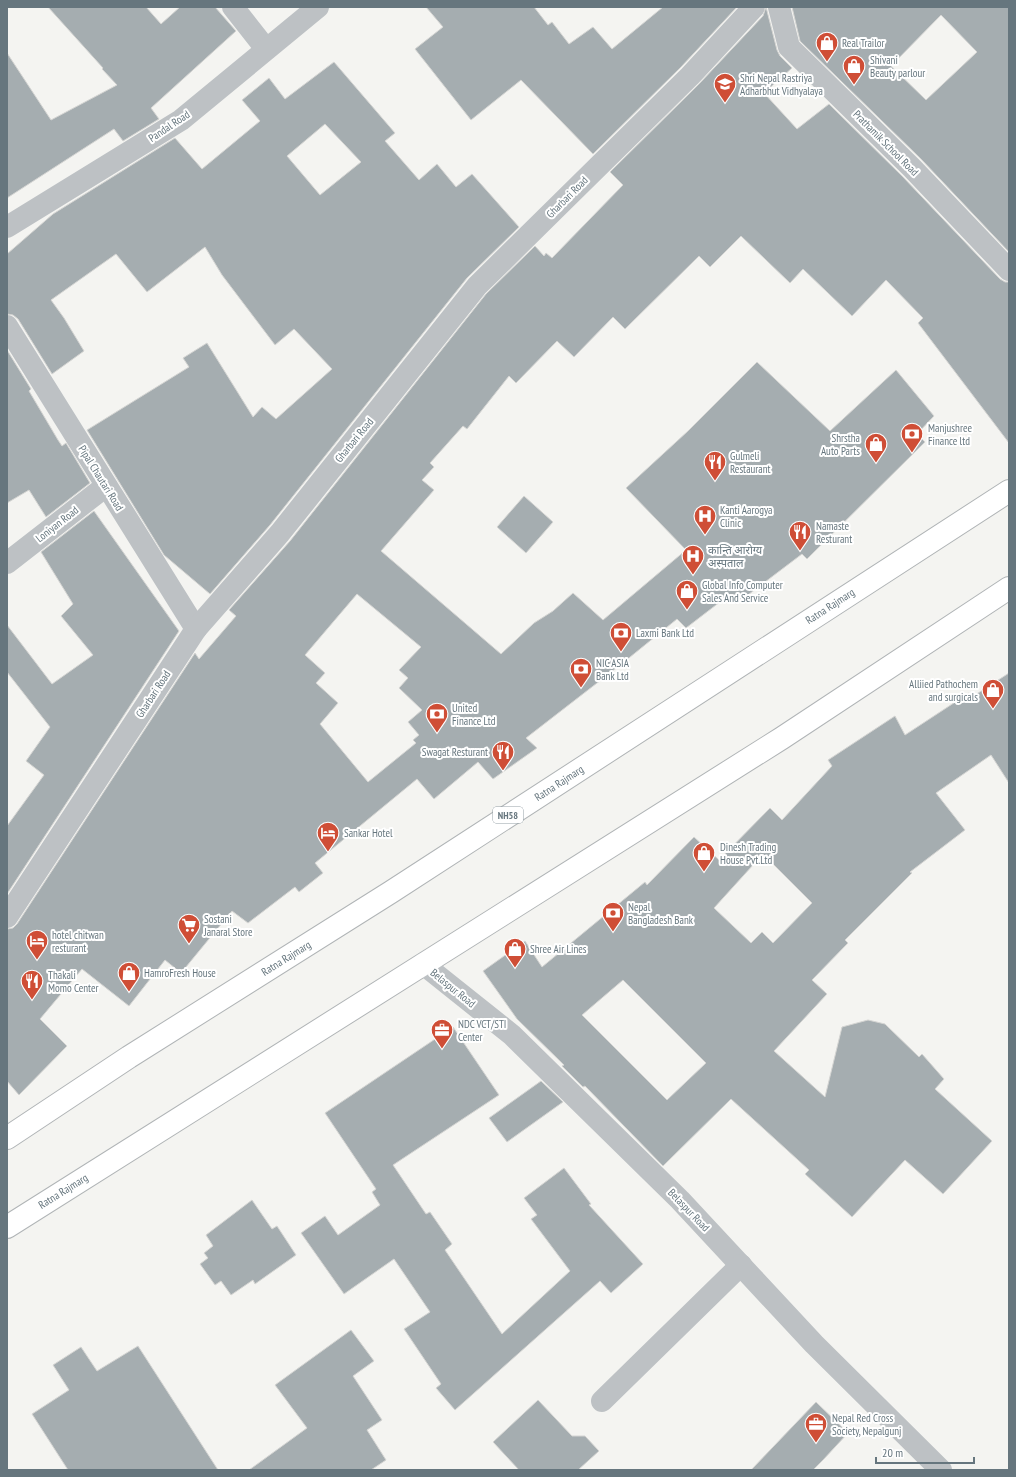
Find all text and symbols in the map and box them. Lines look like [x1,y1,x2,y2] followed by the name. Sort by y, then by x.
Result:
[814,30,840,63] shop icon: Real Trailor
[842,36,885,50] place label: Real Trailor
[841,53,867,86] shop icon: Shivani Beauty parlour
[870,53,925,80] place label: Shivani Beauty parlour
[712,71,738,104] school or university icon: Shri Nepal Rastriya Adharbhut Vidhyalaya
[740,71,823,98] place label: Shri Nepal Rastriya Adharbhut Vidhyalaya
[146,107,192,145] street label: Pandal Road
[850,107,922,179] street label: Prathamik School Road
[543,173,591,221] street label: Gharbari Road
[332,415,376,465] street label: Gharbari Road
[899,421,925,454] bank icon: Manjushree Finance ltd
[928,421,972,448] place label: Manjushree Finance ltd
[821,431,860,458] place label: Shrstha Auto Parts
[863,431,889,464] shop icon: Shrstha Auto Parts
[75,443,127,513] street label: Pipal Chautari Road
[702,449,728,482] restaurant icon: Gulmeli Restaurant
[730,449,771,476] place label: Gulmeli Restaurant
[33,503,81,545] street label: Loniyan Road
[692,503,718,536] hospital icon: Kanti Aarogya Clinic
[720,503,773,530] place label: Kanti Aarogya Clinic
[787,519,813,552] restaurant icon: Namaste Resturant
[816,519,852,546] place label: Namaste Resturant
[680,543,706,576] hospital icon: कान्ति आराेग्य अस्पताल
[708,543,763,570] place label: कान्ति आराेग्य अस्पताल
[674,578,700,611] shop icon: Global Info Computer Sales And Service
[702,578,783,605] place label: Global Info Computer Sales And Service
[803,585,857,627] street label: Ratna Rajmarg
[608,620,634,653] bank icon: Laxmi Bank Ltd
[636,626,694,640] place label: Laxmi Bank Ltd
[568,656,594,689] bank icon: NIC ASIA Bank Ltd
[596,656,630,683] place label: NIC ASIA Bank Ltd
[133,668,174,720] street label: Gharbari Road
[909,677,978,704] place label: Alliied Pathochem and surgicals
[980,677,1006,710] shop icon: Alliied Pathochem and surgicals
[424,701,450,734] bank icon: United Finance Ltd
[452,701,496,728] place label: United Finance Ltd
[490,739,516,772] restaurant icon: Swagat Resturant
[422,745,488,759] place label: Swagat Resturant
[532,762,586,804] street label: Ratna Rajmarg
[493,807,523,823] road number: NH58
[315,820,341,853] hotel icon: Sankar Hotel
[344,826,393,840] place label: Sankar Hotel
[691,840,717,873] shop icon: Dinesh Trading House Pvt.Ltd
[720,840,777,867] place label: Dinesh Trading House Pvt.Ltd
[600,900,626,933] bank icon: Nepal Bangladesh Bank
[628,900,694,927] place label: Nepal Bangladesh Bank
[176,912,202,945] supermarket icon: Sostani Janaral Store
[203,912,253,939] place label: Sostani Janaral Store
[24,928,50,961] hotel icon: hotel chitwan resturant
[52,928,104,955] place label: hotel chitwan resturant
[502,936,528,969] shop icon: Shree Air Lines
[259,937,314,979] street label: Ratna Rajmarg
[530,942,587,956] place label: Shree Air Lines
[116,960,142,993] shop icon: HamroFresh House
[144,966,216,980] place label: HamroFresh House
[428,966,479,1011] street label: Belaspur Road
[19,968,45,1001] restaurant icon: Thakali Momo Center
[48,968,99,995] place label: Thakali Momo Center
[429,1017,455,1050] office icon: NDC VCT/STI Center
[458,1017,506,1044] place label: NDC VCT/STI Center
[36,1170,91,1212] street label: Ratna Rajmarg
[665,1186,713,1234] street label: Belaspur Road
[803,1411,829,1444] office icon: Nepal Red Cross Society, Nepalgunj
[832,1411,901,1438] place label: Nepal Red Cross Society, Nepalgunj
[876,1439,974,1465] scale bar
[882,1445,903,1460] text: 20 m

